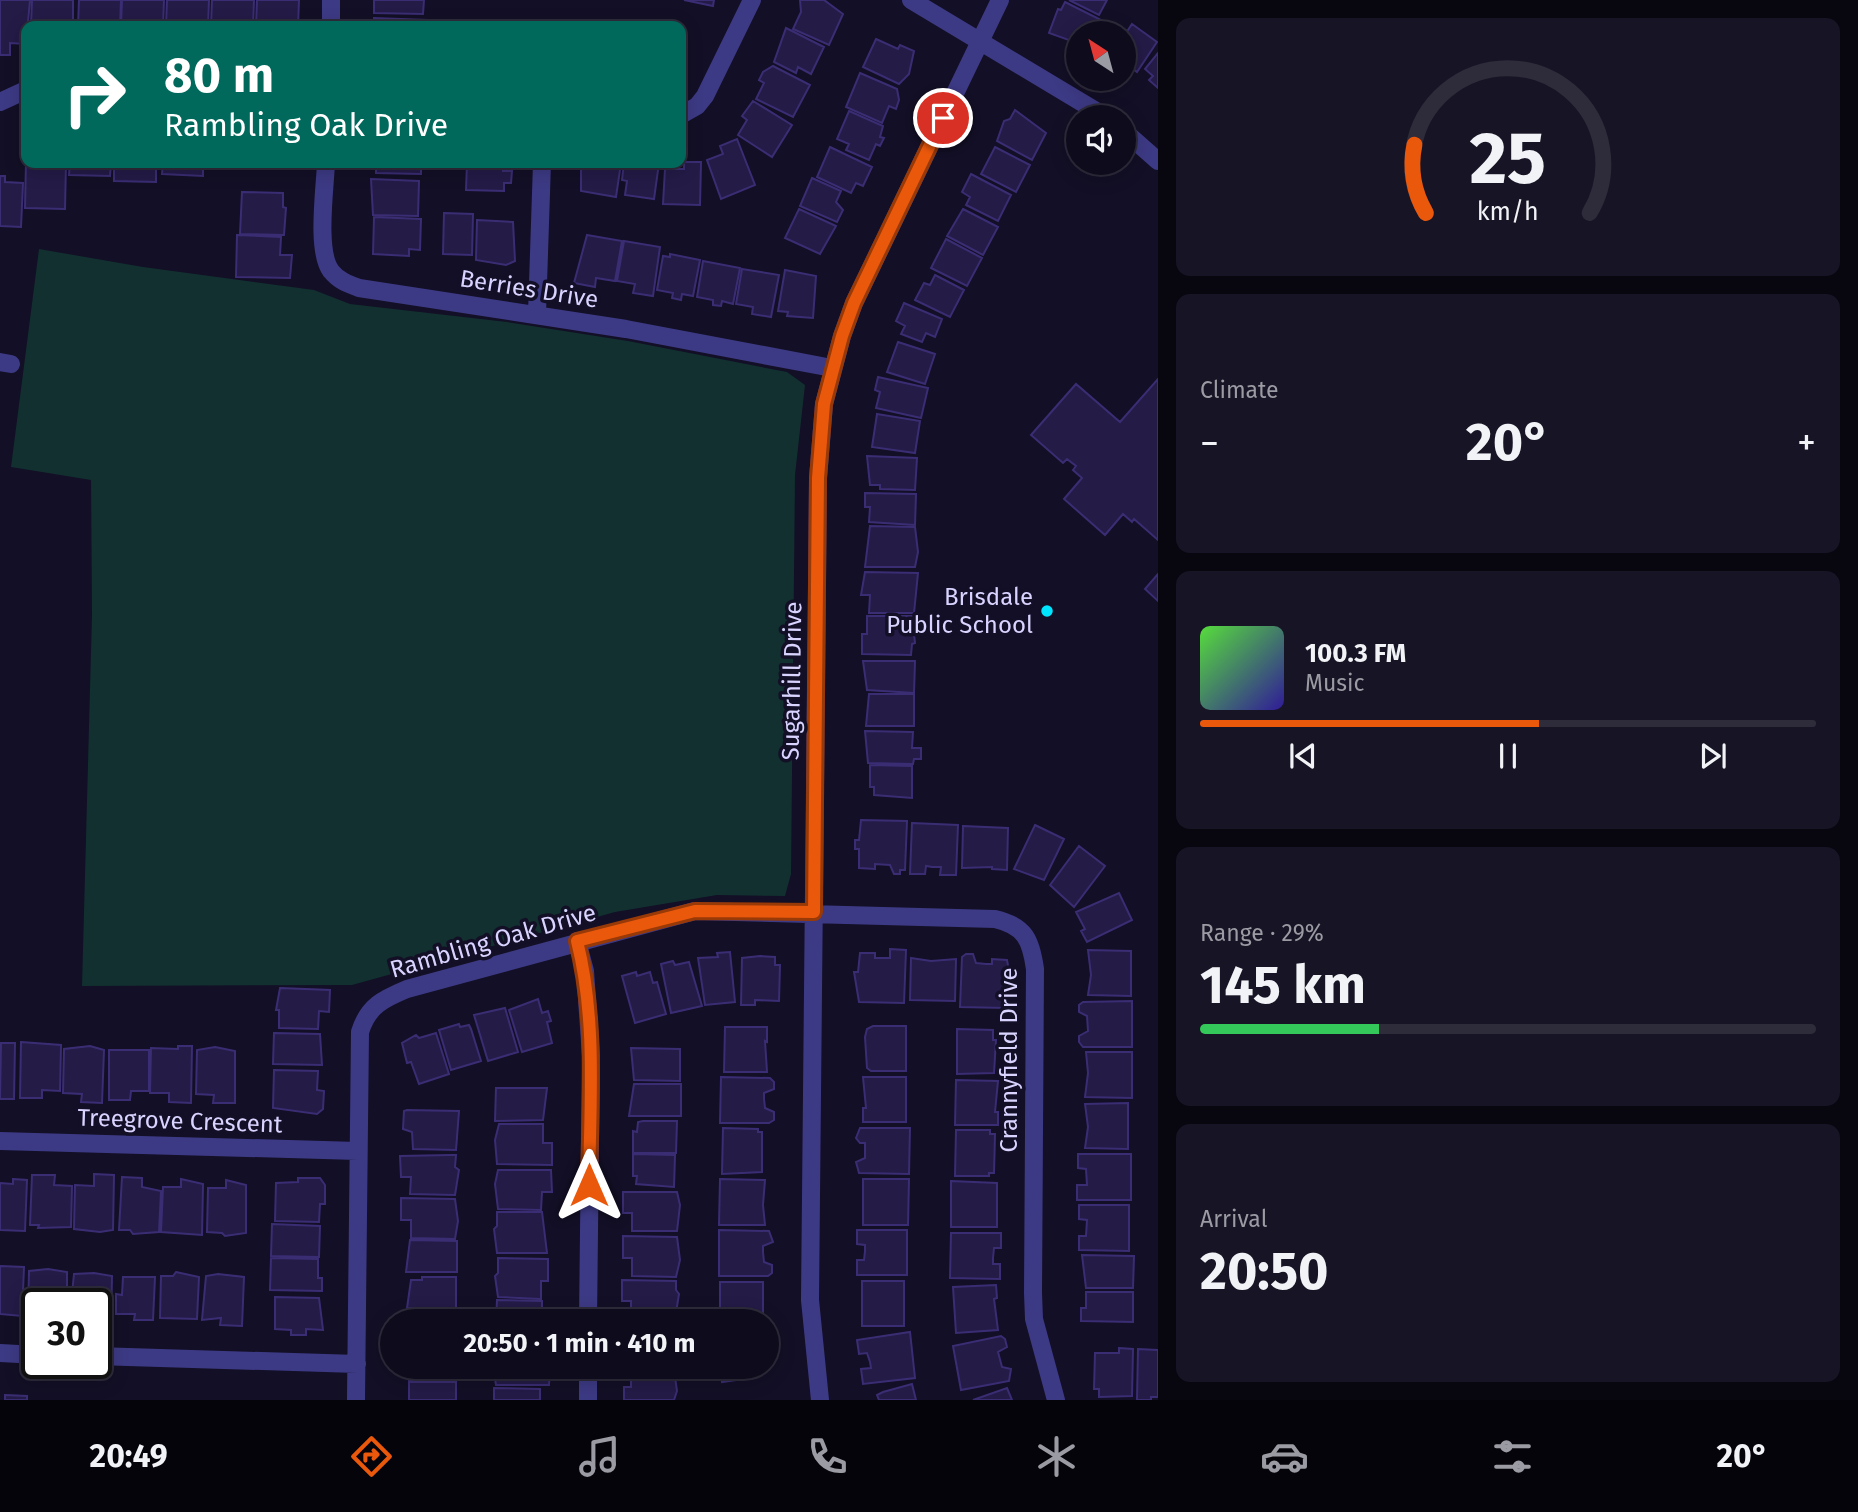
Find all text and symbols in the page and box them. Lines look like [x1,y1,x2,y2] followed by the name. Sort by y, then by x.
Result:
[1066,21,1136,91] north arrow
[1066,21,1136,175] map controls
[164,46,274,105] text: 80 m
[49,49,140,140] icon: right
[913,88,973,148] pin
[924,99,962,137] icon: arrive
[1066,105,1136,175] button: sound
[164,106,448,144] text: Rambling Oak Drive
[1470,116,1546,203] text: 25
[1477,197,1539,227] text: km/h
[458,264,600,314] street label: Berries Drive
[1200,376,1279,404] text: Climate
[1466,411,1550,474] text: 20°
[1200,420,1219,466] text: −
[1797,420,1816,466] text: +
[886,583,1033,639] place label: Brisdale Public School
[777,601,807,761] street label: Sugarhill Drive
[1039,603,1055,619] marker: Brisdale Public School
[1305,638,1406,669] text: 100.3 FM
[1305,669,1365,697] text: Music
[1284,737,1322,775] icon: previous
[1489,737,1527,775] icon: pause
[1694,737,1732,775] icon: next
[387,898,599,984] street label: Rambling Oak Drive
[1200,919,1324,947] text: Range · 29%
[1200,954,1366,1017] text: 145 km
[995,967,1023,1153] street label: Crannyfield Drive
[77,1103,283,1139] street label: Treegrove Crescent
[552,1148,626,1222] position arrow
[1200,1205,1267,1233] text: Arrival
[1200,1240,1329,1303] text: 20:50
[21,1288,112,1379] speed limit sign: 30
[463,1328,696,1359] text: 20:50 · 1 min · 410 m
[347,1432,396,1481] icon: directions
[575,1432,624,1481] icon: music
[803,1432,852,1481] icon: phone
[1032,1432,1081,1481] icon: climate
[1260,1432,1309,1481] icon: car
[1488,1432,1537,1481] icon: filters
[90,1437,168,1475] text: 20:49
[1716,1437,1768,1475] text: 20°

